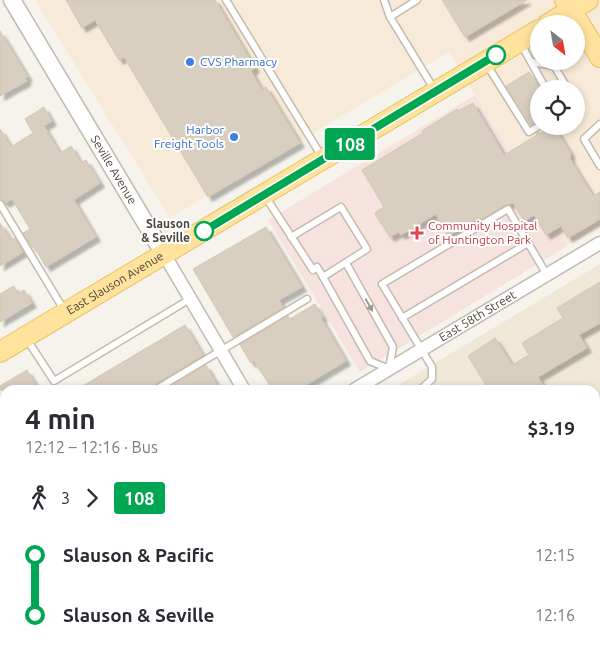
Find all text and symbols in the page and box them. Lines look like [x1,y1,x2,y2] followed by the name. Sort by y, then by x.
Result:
[530,15,585,70] north arrow
[530,15,585,135] map controls
[486,45,506,65] unlabelled marker
[200,55,277,68] place label: CVS Pharmacy
[184,56,196,68] marker: CVS Pharmacy
[530,80,585,135] button: locate
[154,123,224,150] place label: Harbor Freight Tools
[321,128,379,160] line badge: 108
[228,131,240,143] marker: Harbor Freight Tools
[89,133,140,206] street label: Seville Avenue
[335,134,365,154] text: 108
[141,217,190,244] place label: Slauson & Seville
[428,219,538,246] place label: Community Hospital of Huntington Park
[194,221,214,241] marker: Slauson & Seville
[410,226,424,240] marker: Community Hospital of Huntington Park
[64,249,166,317] street label: East Slauson Avenue
[437,288,518,344] street label: East 58th Street
[365,298,374,311] one-way arrow
[25,403,96,434] text: 4 min
[527,417,575,439] text: $3.19
[25,438,158,456] text: 12:12 – 12:16 · Bus
[25,484,53,512] icon: walk
[78,484,106,512] icon: forward
[124,488,155,508] text: 108
[61,489,70,507] text: 3
[63,544,214,566] text: Slauson & Pacific
[535,546,575,564] text: 12:15
[63,604,215,626] text: Slauson & Seville
[535,606,575,624] text: 12:16

